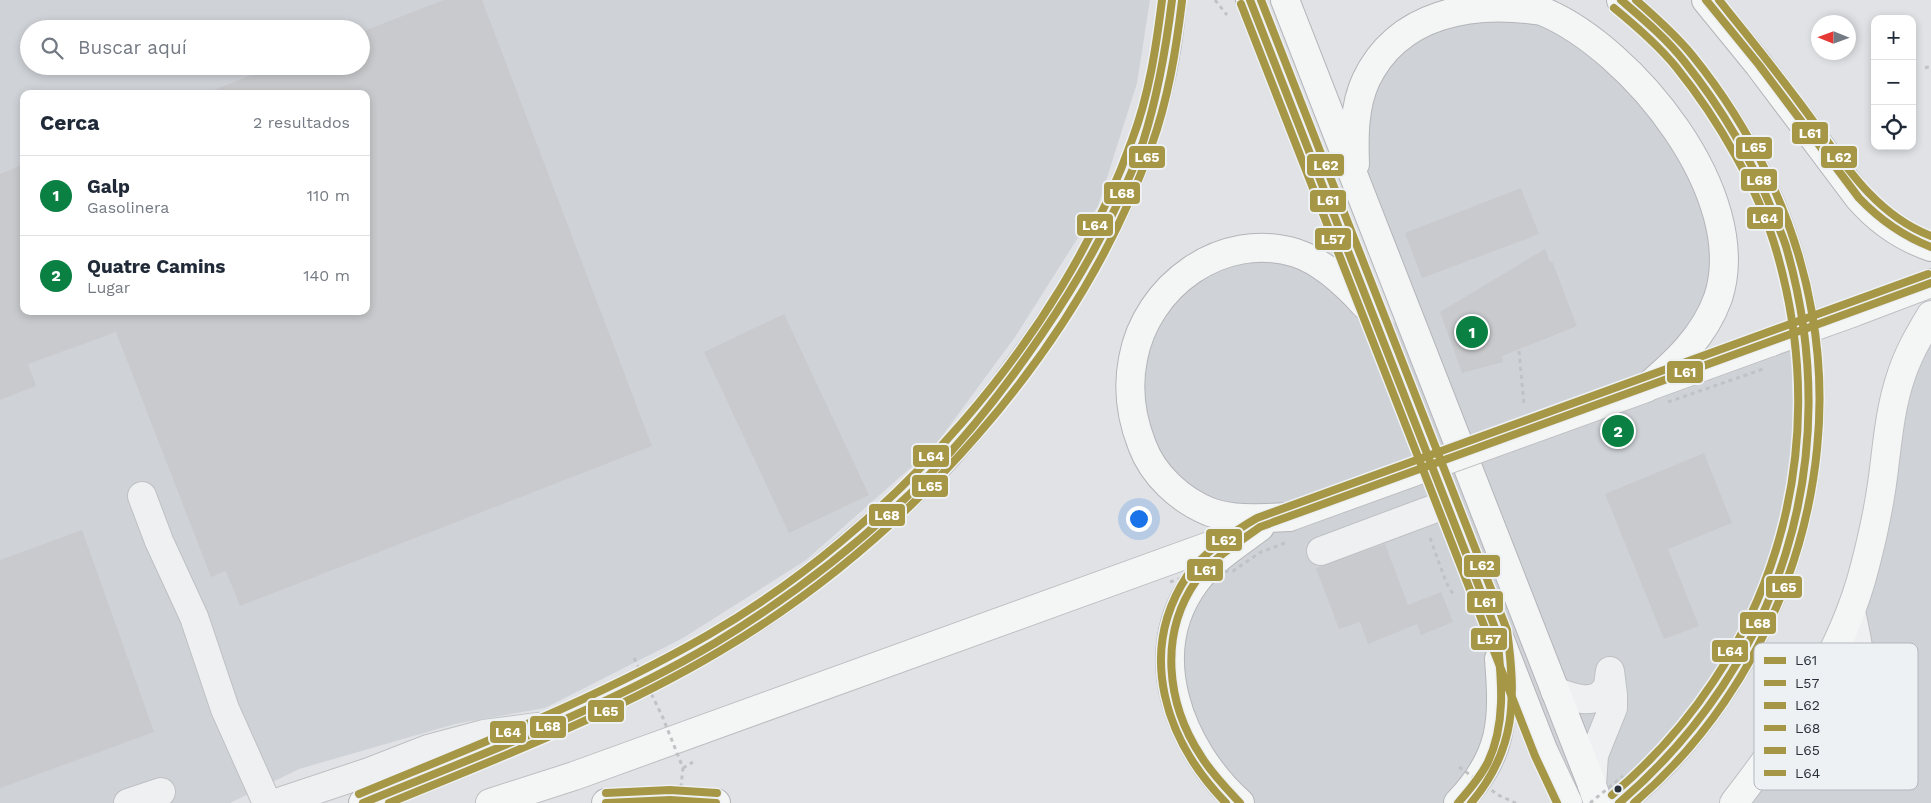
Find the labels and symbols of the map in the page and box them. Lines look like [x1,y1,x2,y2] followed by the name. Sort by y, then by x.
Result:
[1811,15,1856,60] north arrow
[1791,121,1829,145] line badge: L61
[1799,125,1821,141] text: L61
[1735,136,1773,160] line badge: L65
[1741,139,1767,155] text: L65
[1128,145,1166,169] line badge: L65
[1820,145,1858,169] line badge: L62
[1134,149,1160,165] text: L65
[1826,149,1852,165] text: L62
[1306,153,1345,177] line badge: L62
[1313,157,1339,173] text: L62
[1740,168,1778,192] line badge: L68
[1746,172,1772,188] text: L68
[1103,181,1141,205] line badge: L68
[1109,185,1135,201] text: L68
[1309,189,1347,213] line badge: L61
[1317,192,1339,208] text: L61
[1746,206,1784,230] line badge: L64
[1752,210,1778,226] text: L64
[1076,213,1114,237] line badge: L64
[1082,217,1108,233] text: L64
[1314,227,1352,251] line badge: L57
[1321,231,1346,247] text: L57
[1456,313,1488,351] pin: 1
[1666,360,1704,384] line badge: L61
[1674,364,1696,380] text: L61
[1602,412,1634,450] pin: 2
[912,444,950,468] line badge: L64
[918,448,944,464] text: L64
[911,474,949,498] line badge: L65
[917,478,943,494] text: L65
[868,503,906,527] line badge: L68
[1126,506,1152,532] your location
[874,507,900,523] text: L68
[1205,528,1243,552] line badge: L62
[1211,532,1237,548] text: L62
[1463,554,1501,578] line badge: L62
[1469,557,1495,573] text: L62
[1186,558,1224,582] line badge: L61
[1194,562,1216,578] text: L61
[1765,575,1803,599] line badge: L65
[1771,579,1797,595] text: L65
[1466,590,1504,614] line badge: L61
[1474,594,1496,610] text: L61
[1739,611,1777,635] line badge: L68
[1745,615,1771,631] text: L68
[1470,627,1508,651] line badge: L57
[1477,631,1502,647] text: L57
[1711,639,1749,663] line badge: L64
[1717,643,1743,659] text: L64
[1754,643,1918,790] legend
[1795,652,1817,668] text: L61
[1795,675,1820,691] text: L57
[1795,697,1820,713] text: L62
[587,699,625,723] line badge: L65
[593,703,619,719] text: L65
[529,715,567,739] line badge: L68
[535,718,561,734] text: L68
[489,720,527,744] line badge: L64
[1795,720,1820,736] text: L68
[495,724,521,740] text: L64
[1795,742,1820,758] text: L65
[1795,765,1820,781] text: L64
[1613,784,1623,794] unlabelled marker

